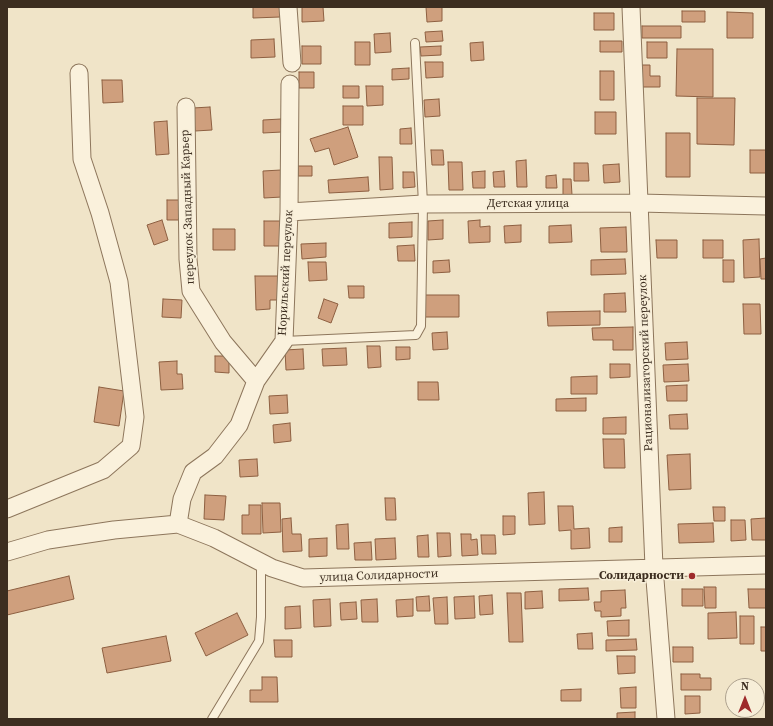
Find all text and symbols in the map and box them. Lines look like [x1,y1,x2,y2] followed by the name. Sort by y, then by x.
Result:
[178,129,198,285] street label: переулок Западный Карьер
[487,197,569,211] street label: Детская улица
[276,210,296,336] street label: Норильский переулок
[636,274,656,452] street label: Рационализаторский переулок
[319,567,439,585] street label: улица Солидарности
[599,569,684,583] place label: Солидарности
[687,571,697,581] marker: Солидарности
[725,678,765,718] north arrow
[741,679,749,694] text: N

